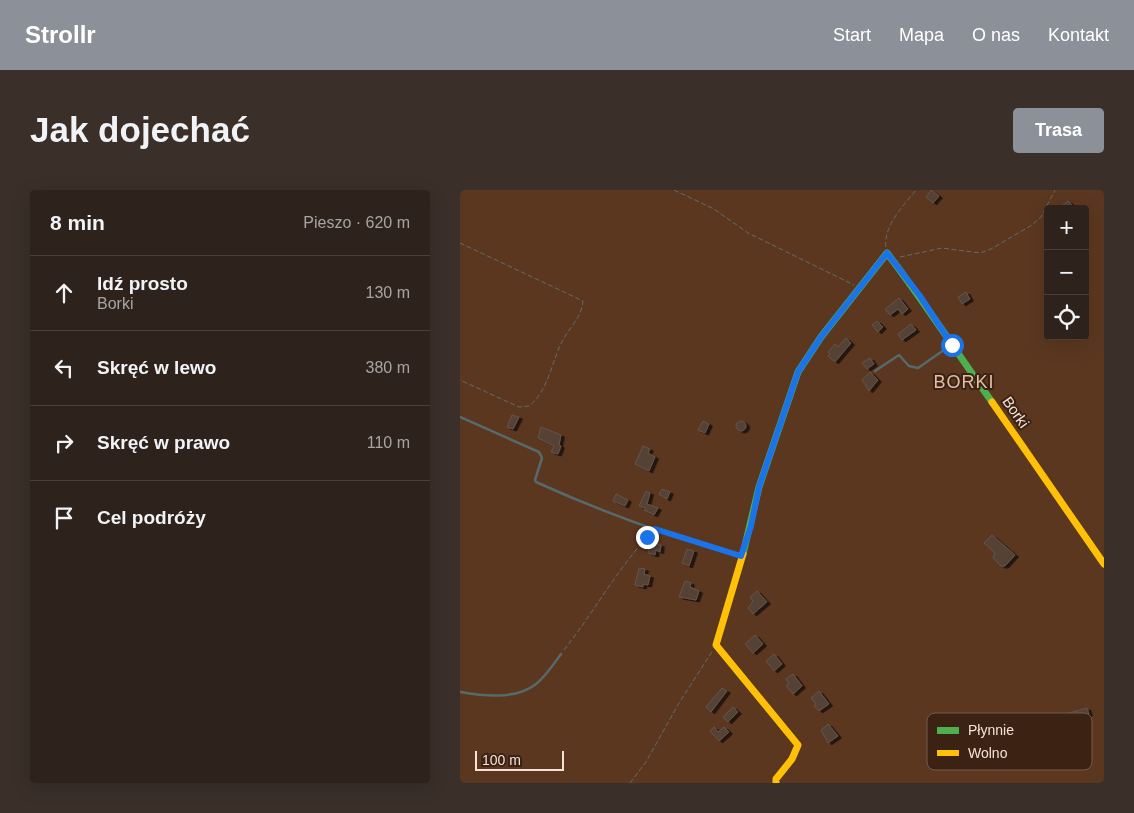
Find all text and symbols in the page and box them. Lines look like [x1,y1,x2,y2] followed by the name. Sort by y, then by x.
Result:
[25,21,96,48] text: Strollr
[833,25,871,45] text: Start
[899,25,944,45] text: Mapa
[972,25,1020,45] text: O nas
[1048,25,1109,45] text: Kontakt
[1013,108,1104,153] button: Trasa
[30,110,250,149] text: Jak dojechać
[1044,205,1089,340] map controls
[1044,205,1089,250] button: +
[50,211,105,234] text: 8 min
[303,214,410,231] text: Pieszo · 620 m
[1044,250,1089,295] button: −
[97,273,188,294] text: Idź prosto
[50,279,78,307] icon: ahead
[366,284,410,301] text: 130 m
[97,295,133,312] text: Borki
[1044,295,1089,340] button: locate
[941,334,964,357] route start
[50,354,78,382] icon: left
[97,357,216,378] text: Skręć w lewo
[366,359,410,376] text: 380 m
[933,372,995,392] district label: BORKI
[999,393,1033,431] street label: Borki
[50,429,78,457] icon: right
[97,432,230,453] text: Skręć w prawo
[367,434,410,451] text: 110 m
[50,504,78,532] icon: arrive
[97,507,206,528] text: Cel podróży
[636,526,659,549] route end
[927,713,1092,770] legend
[968,722,1014,738] text: Płynnie
[968,745,1008,761] text: Wolno
[475,748,564,771] scale bar
[482,752,521,768] text: 100 m

